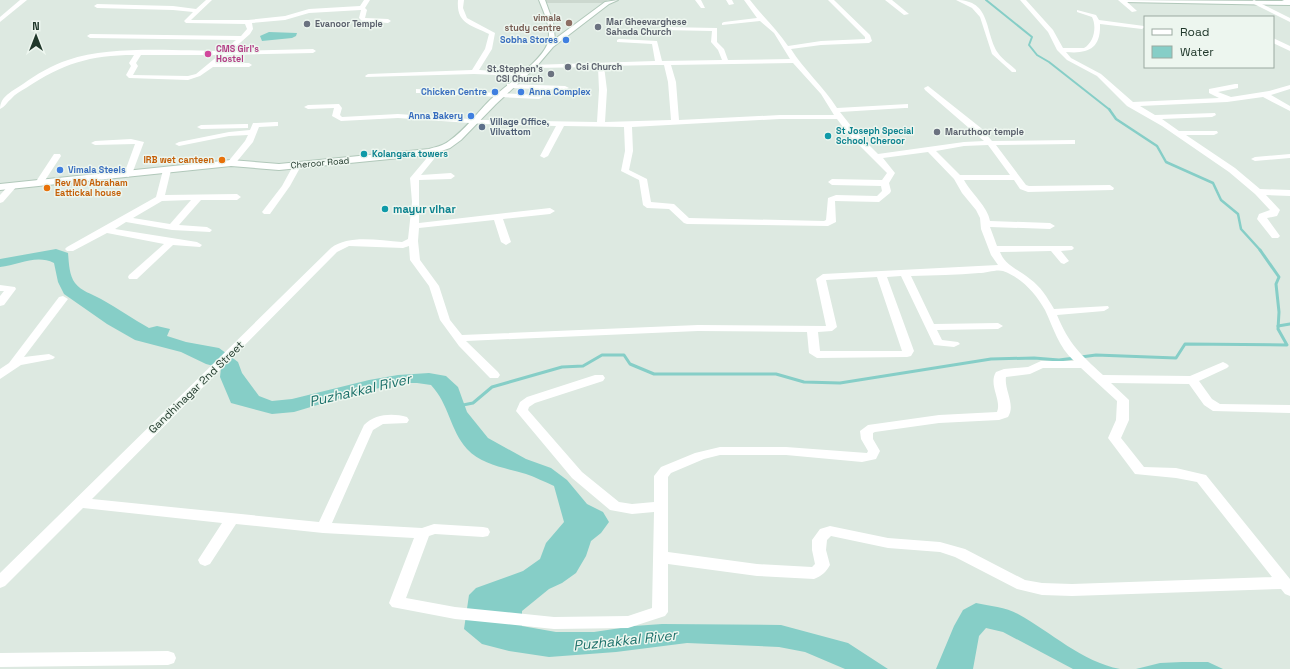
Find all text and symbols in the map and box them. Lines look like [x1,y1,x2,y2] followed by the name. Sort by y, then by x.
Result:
[505,12,561,34] place label: vimala study centre
[16,16,56,56] north arrow
[606,16,687,38] place label: Mar Gheevarghese Sahada Church
[1144,16,1274,68] legend
[315,18,383,30] place label: Evanoor Temple
[564,18,574,28] marker: vimala study centre
[32,19,40,33] text: N
[302,19,312,29] marker: Evanoor Temple
[593,22,603,32] marker: Mar Gheevarghese Sahada Church
[1180,24,1209,40] text: Road
[500,34,558,46] place label: Sobha Stores
[561,35,571,45] marker: Sobha Stores
[216,43,259,65] place label: CMS Girl's Hostel
[1180,44,1214,60] text: Water
[203,49,213,59] marker: CMS Girl's Hostel
[576,61,622,73] place label: Csi Church
[563,62,573,72] marker: Csi Church
[487,63,543,85] place label: St.Stephen's CSI Church
[546,69,556,79] marker: St.Stephen's CSI Church
[421,86,487,98] place label: Chicken Centre
[529,86,591,98] place label: Anna Complex
[490,87,500,97] marker: Chicken Centre
[516,87,526,97] marker: Anna Complex
[408,110,463,122] place label: Anna Bakery
[466,111,476,121] marker: Anna Bakery
[490,116,550,138] place label: Village Office, Vilvattom
[477,122,487,132] marker: Village Office, Vilvattom
[836,125,914,147] place label: St Joseph Special School, Cheroor
[945,126,1024,138] place label: Maruthoor temple
[932,127,942,137] marker: Maruthoor temple
[823,131,833,141] marker: St Joseph Special School, Cheroor
[372,148,448,160] place label: Kolangara towers
[359,149,369,159] marker: Kolangara towers
[143,154,214,166] place label: IRB wet canteen
[290,154,350,172] street label: Cheroor Road
[217,155,227,165] marker: IRB wet canteen
[68,164,126,176] place label: Vimala Steels
[55,165,65,175] marker: Vimala Steels
[55,177,128,199] place label: Rev MO Abraham Eattickal house
[42,183,52,193] marker: Rev MO Abraham Eattickal house
[393,202,456,216] place label: mayur vihar
[380,204,390,214] marker: mayur vihar
[145,338,247,436] street label: Gandhinagar 2nd Street
[307,369,414,410] water label: Puzhakkal River
[572,625,679,654] water label: Puzhakkal River

